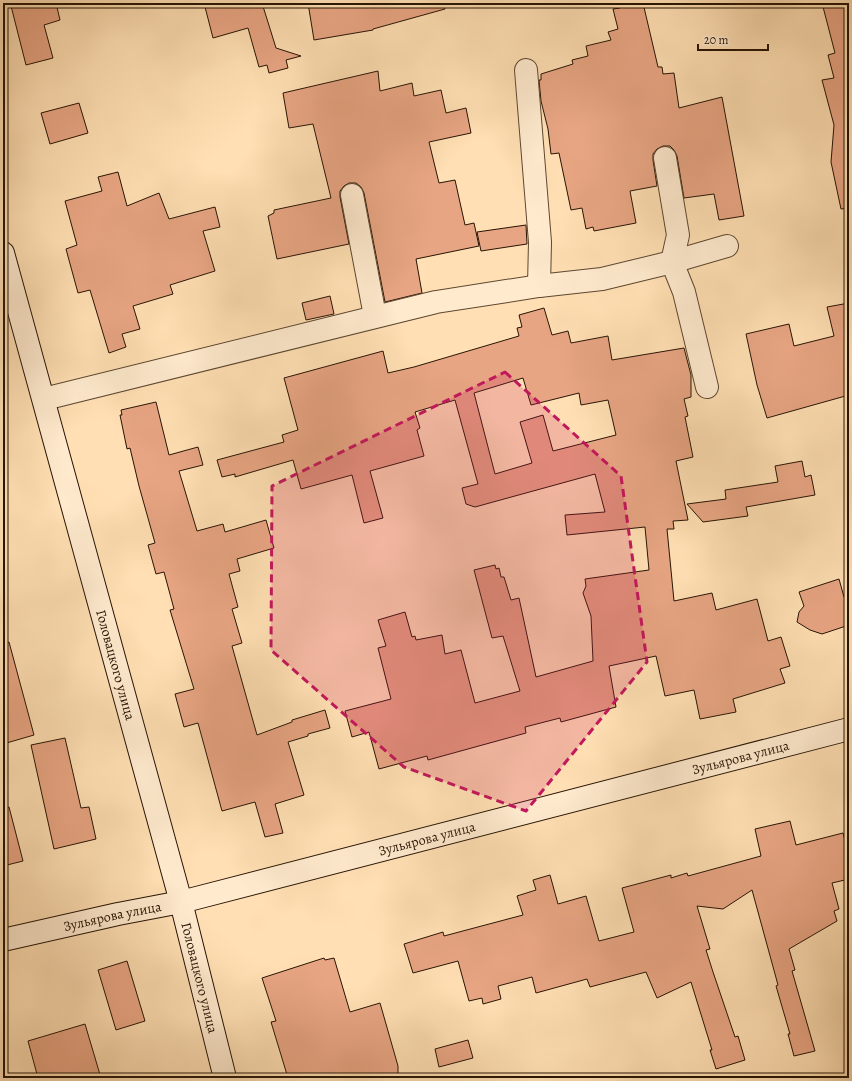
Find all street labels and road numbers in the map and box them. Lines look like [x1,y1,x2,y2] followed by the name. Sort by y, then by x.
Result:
[91,608,140,723] street label: Головацкого улица
[690,736,792,779] street label: Зульярова улица
[376,817,478,860] street label: Зульярова улица
[62,897,164,936] street label: Зульярова улица
[176,920,223,1036] street label: Головацкого улица

